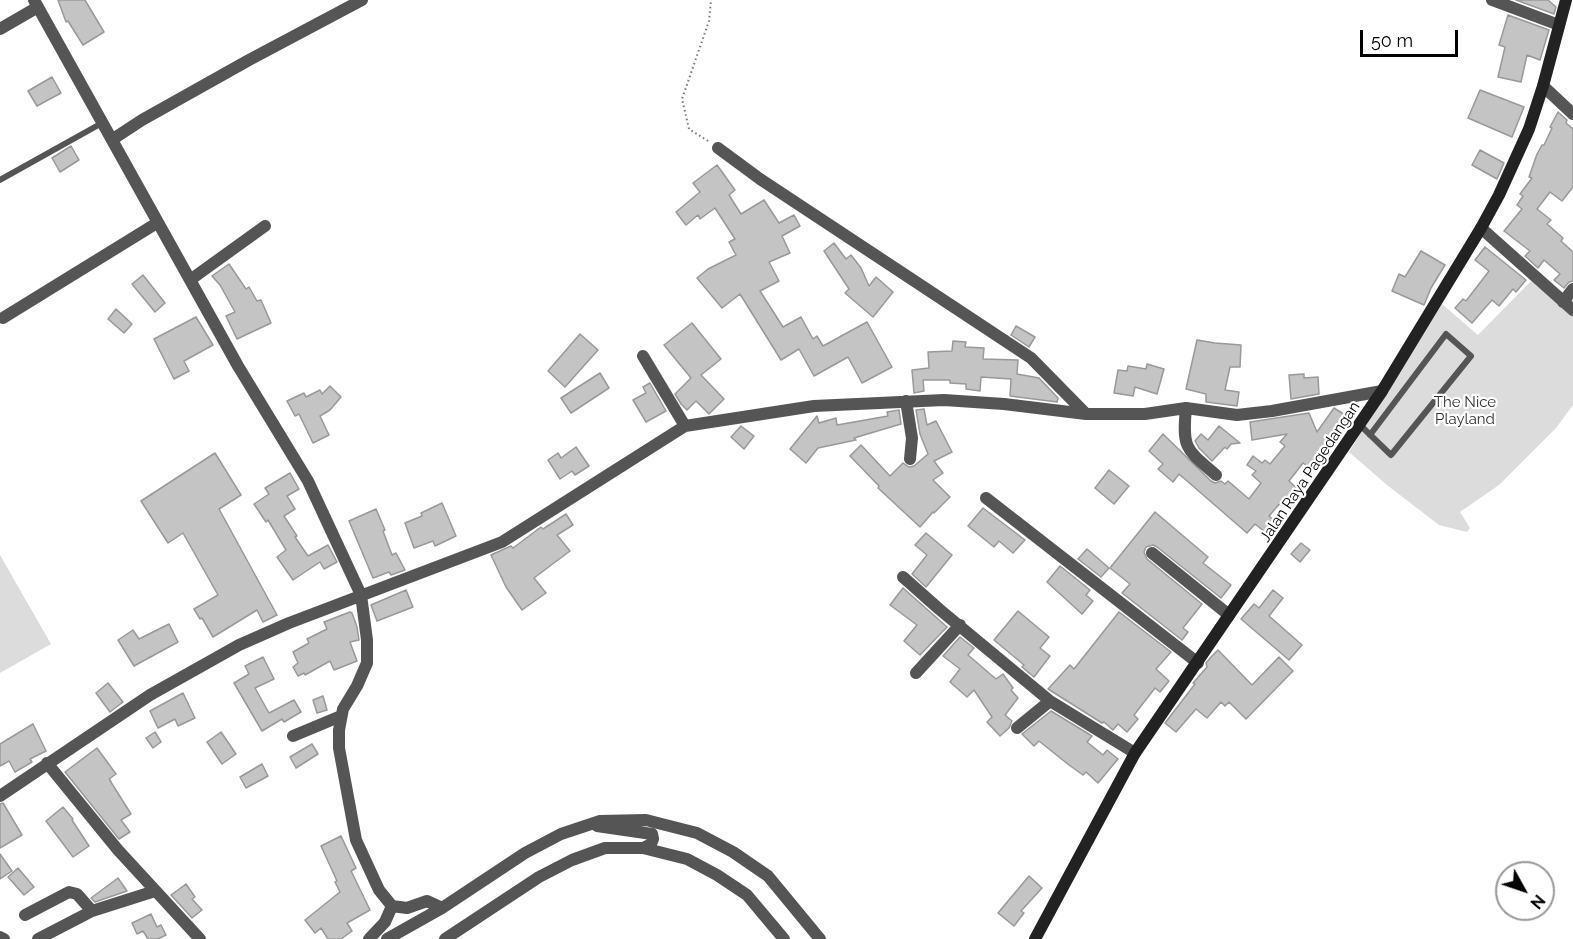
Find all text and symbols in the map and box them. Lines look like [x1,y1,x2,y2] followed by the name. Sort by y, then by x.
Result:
[1363,18,1460,56] scale bar
[1371,30,1413,51] text: 50 m
[1434,393,1496,428] park label: The Nice Playland
[1256,398,1364,546] street label: Jalan Raya Pagedangan
[1495,861,1555,921] north arrow
[1526,891,1549,912] text: N

